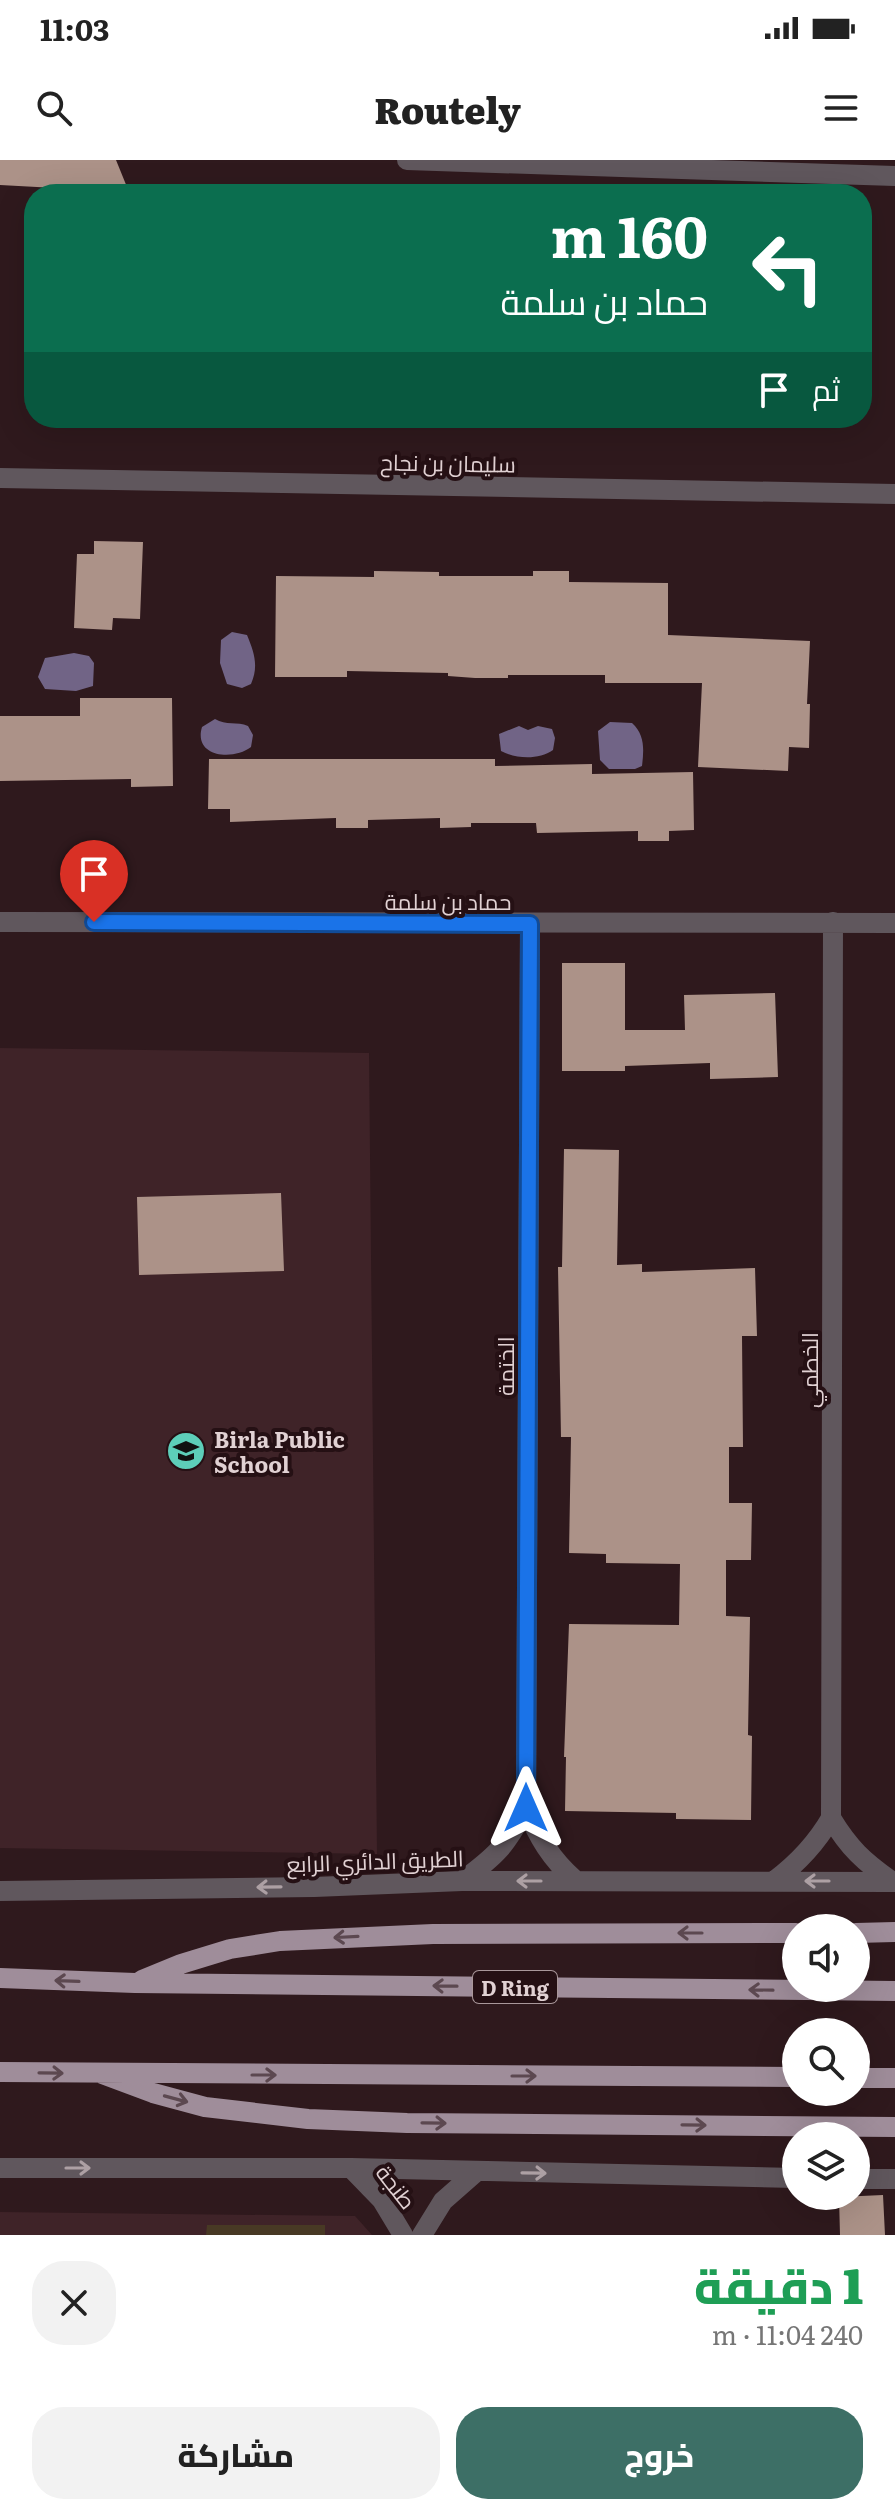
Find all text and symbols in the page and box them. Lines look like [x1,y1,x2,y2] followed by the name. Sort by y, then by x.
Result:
[40,6,109,50] text: 11:03
[374,82,521,135] text: Routely
[32,86,76,130] icon: search
[819,86,863,130] icon: menu
[551,192,708,275] text: 160 m
[736,216,840,320] icon: left
[501,273,708,326] text: حماد بن سلمة
[812,366,840,410] text: ثم
[752,368,796,412] icon: arrive
[380,444,516,480] street label: سليمان بن نجاح
[60,840,128,922] pin
[72,852,116,896] icon: arrive
[385,884,511,917] street label: حماد بن سلمة
[792,1332,827,1408] street label: الخطمي
[488,1336,521,1396] street label: الختمة
[214,1422,345,1480] place label: Birla Public School
[165,1430,207,1472] school or university icon: Birla Public School
[484,1766,568,1850] position arrow
[286,1840,464,1882] street label: الطريق الدائري الرابع
[516,1873,543,1888] one-way arrow
[804,1873,831,1889] one-way arrow
[256,1879,283,1895] one-way arrow
[782,1914,870,2210] map controls
[782,1914,870,2002] button: sound
[677,1925,704,1941] one-way arrow
[333,1930,360,1945] one-way arrow
[473,1971,557,2003] road number: D Ring
[54,1973,81,1988] one-way arrow
[432,1978,459,1994] one-way arrow
[748,1982,775,1998] one-way arrow
[782,2018,870,2106] button: search
[37,2065,64,2080] one-way arrow
[250,2067,277,2083] one-way arrow
[510,2068,537,2084] one-way arrow
[163,2093,189,2108] one-way arrow
[420,2115,447,2131] one-way arrow
[680,2117,707,2133] one-way arrow
[782,2122,870,2210] button: layers
[369,2157,425,2215] street label: طنجة
[64,2160,91,2176] one-way arrow
[520,2166,547,2181] one-way arrow
[694,2248,863,2319] text: 1 دقيقة
[32,2261,116,2345] button: close
[712,2314,863,2353] text: 240 m · 11:04
[32,2407,440,2499] button: مشاركة
[456,2407,863,2499] button: خروج

